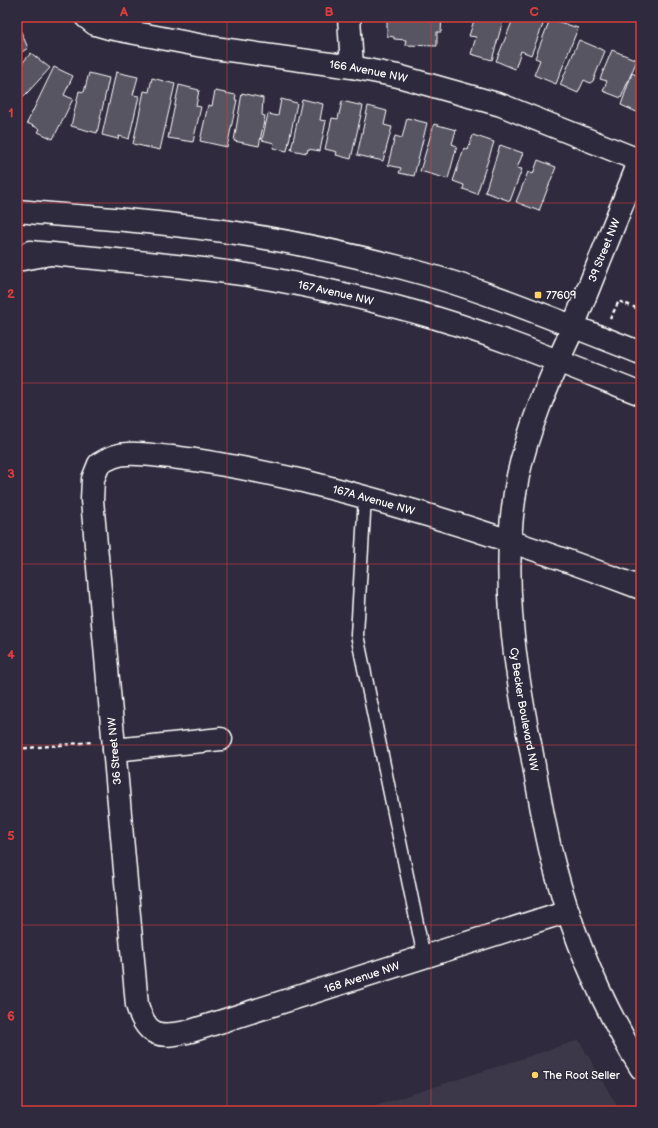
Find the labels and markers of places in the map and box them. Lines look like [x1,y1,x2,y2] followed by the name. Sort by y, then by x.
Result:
[546,289,576,302] place label: 77609
[533,290,543,300] marker: 77609
[543,1069,621,1082] place label: The Root Seller
[530,1070,540,1080] marker: The Root Seller

